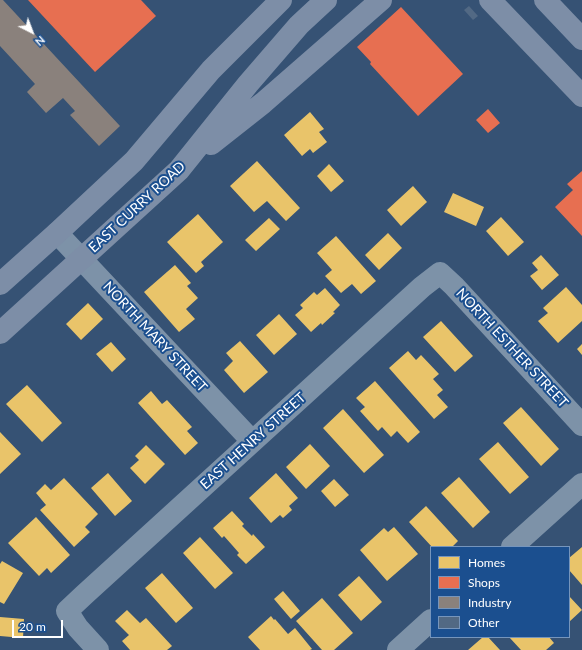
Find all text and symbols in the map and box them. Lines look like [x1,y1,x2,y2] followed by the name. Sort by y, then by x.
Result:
[12,12,52,52] north arrow
[33,34,48,49] text: N
[85,158,189,256] street label: EAST CURRY ROAD
[99,278,211,396] street label: NORTH MARY STREET
[452,285,572,411] street label: NORTH ESTHER STREET
[197,389,309,493] street label: EAST HENRY STREET
[430,546,570,638] legend
[468,555,505,570] text: Homes
[468,575,500,590] text: Shops
[468,595,511,610] text: Industry
[14,612,65,638] scale bar
[468,615,499,630] text: Other
[19,619,46,634] text: 20 m

